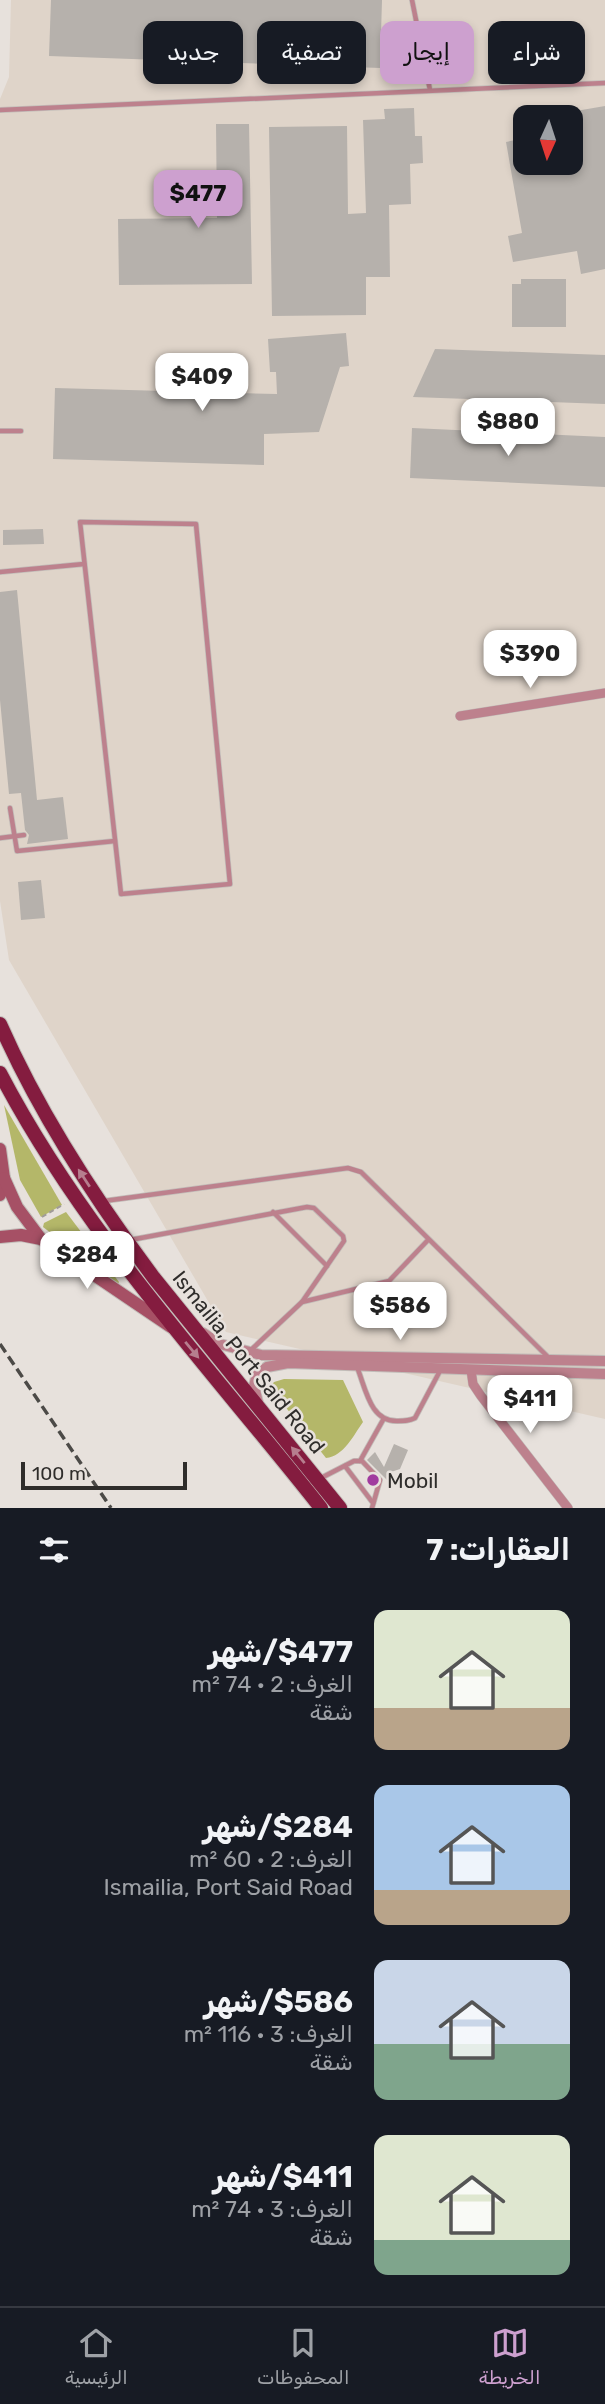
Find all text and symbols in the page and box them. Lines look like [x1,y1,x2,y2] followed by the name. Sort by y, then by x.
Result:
[143,21,243,84] chip: جديد
[257,21,366,84] chip: تصفية
[380,21,474,84] chip: إيجار
[488,21,585,84] chip: شراء
[513,105,583,175] north arrow
[513,105,583,175] map controls
[157,170,239,230] pin: $477
[170,179,226,207] text: $477
[161,354,243,413] pin: $409
[171,362,233,390] text: $409
[467,398,549,458] pin: $880
[477,407,539,435] text: $880
[489,630,571,690] pin: $390
[500,639,560,667] text: $390
[78,1168,91,1187] one-way arrow
[46,1232,128,1291] pin: $284
[56,1240,118,1268] text: $284
[168,1266,330,1458] street label: Ismailia, Port Said Road
[359,1282,441,1342] pin: $586
[370,1291,430,1319] text: $586
[184,1341,199,1358] one-way arrow
[489,1376,571,1435] pin: $411
[503,1384,557,1412] text: $411
[290,1446,305,1464] one-way arrow
[21,1459,187,1491] scale bar
[32,1462,86,1485] text: 100 m
[387,1468,438,1493] place label: Mobil
[365,1472,381,1488] marker: Mobil
[35,1531,73,1569] icon: filters
[426,1532,570,1568] text: العقارات: 7
[208,1634,353,1670] text: $477/شهر
[430,1638,514,1722] icon: home
[191,1670,353,1698] text: الغرف: 2 · 74 m²
[309,1698,353,1726] text: شقة
[203,1809,353,1845] text: $284/شهر
[430,1813,514,1897] icon: home
[189,1845,353,1873] text: الغرف: 2 · 60 m²
[103,1873,353,1901] text: Ismailia, Port Said Road
[204,1984,353,2020] text: $586/شهر
[430,1988,514,2072] icon: home
[184,2020,353,2048] text: الغرف: 3 · 116 m²
[309,2048,353,2076] text: شقة
[213,2159,353,2195] text: $411/شهر
[430,2163,514,2247] icon: home
[191,2195,353,2223] text: الغرف: 3 · 74 m²
[309,2223,353,2251] text: شقة
[65,2324,128,2389] tab: الرئيسية
[257,2324,349,2389] tab: المحفوظات
[479,2324,540,2389] tab: الخريطة

